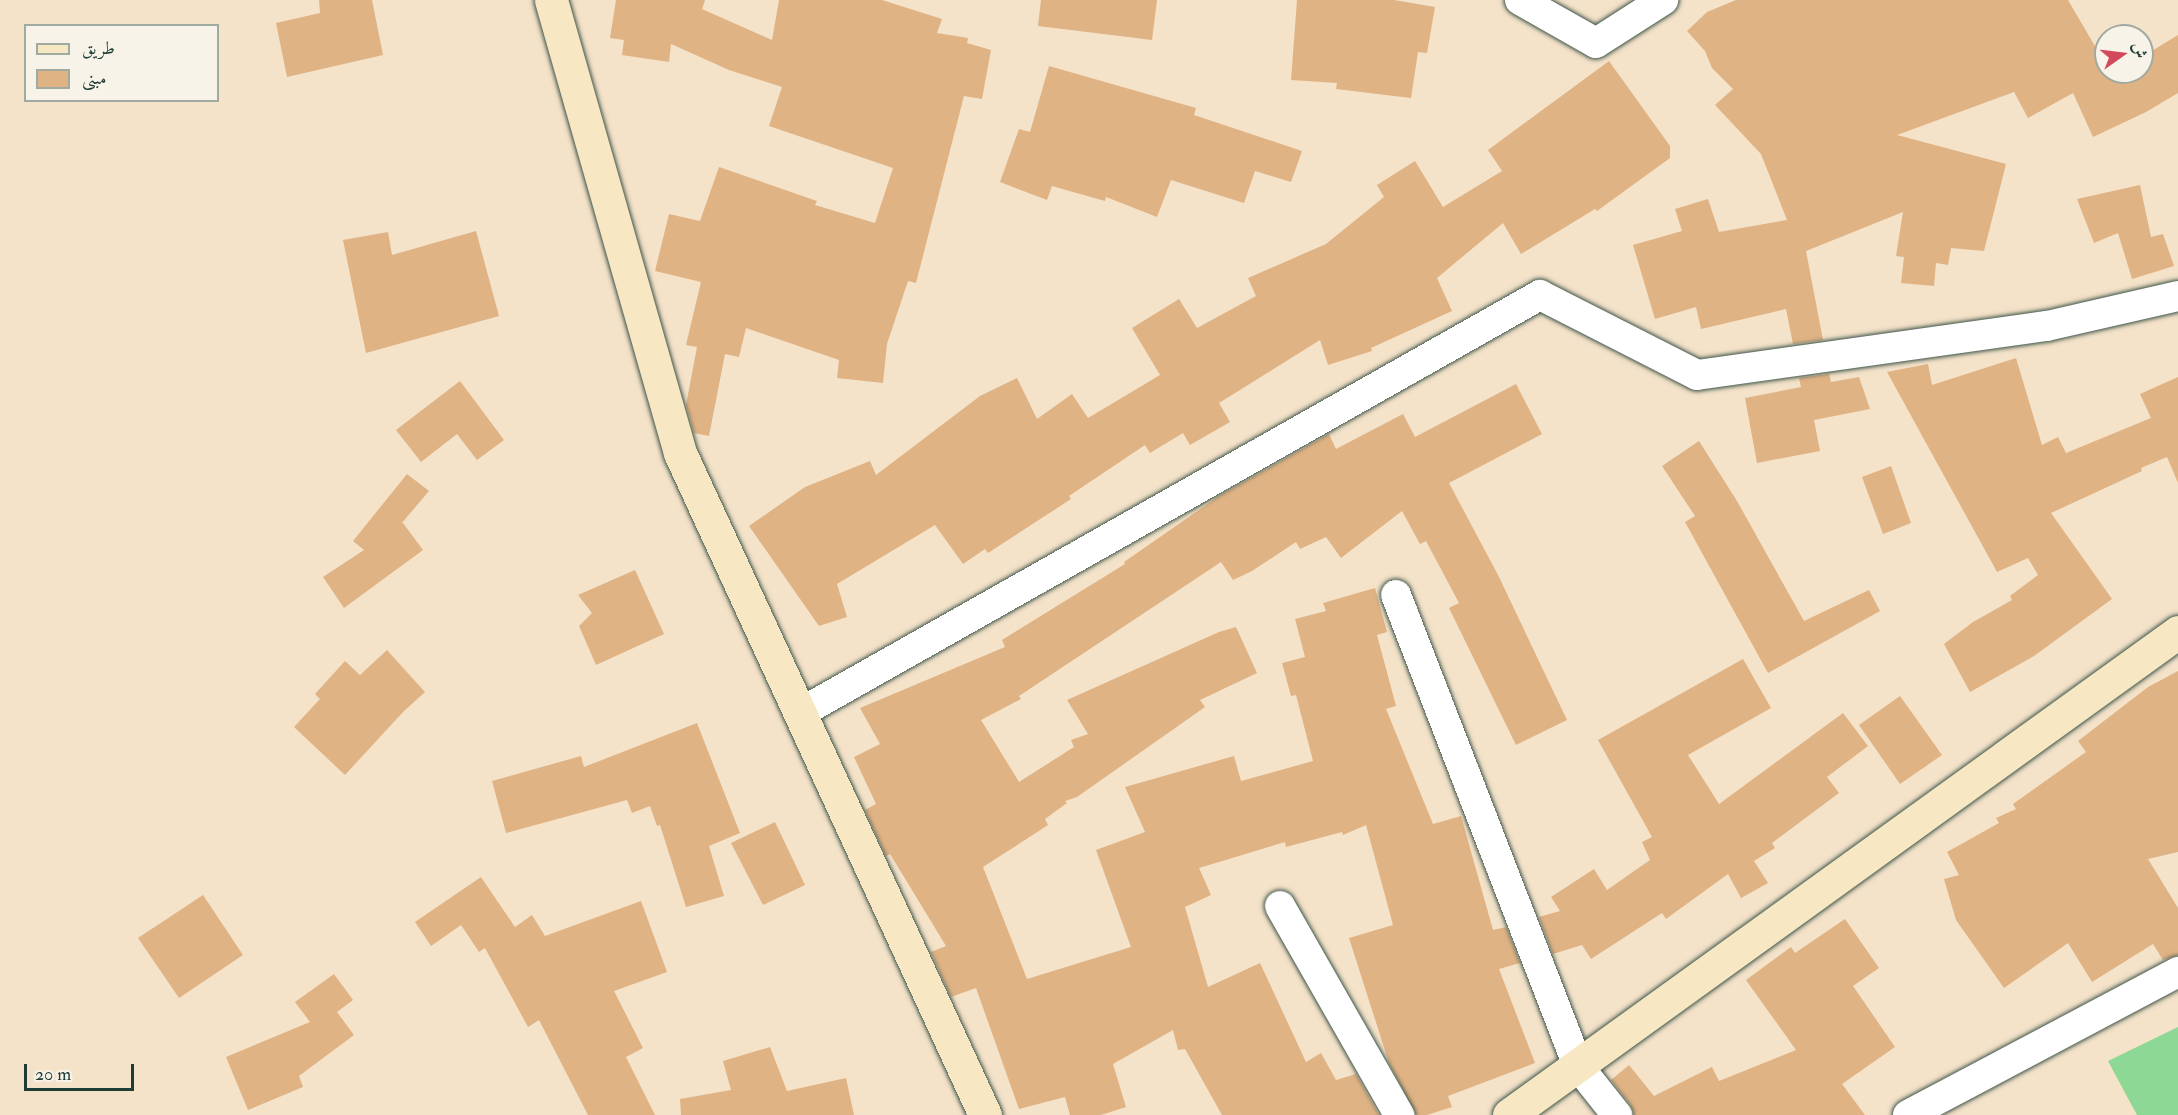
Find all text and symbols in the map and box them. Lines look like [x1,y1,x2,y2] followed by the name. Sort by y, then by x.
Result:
[24,24,219,102] legend
[2094,24,2154,84] north arrow
[82,37,115,60] text: طريق
[2128,40,2151,60] text: ش
[82,67,107,90] text: مبنى
[27,1052,136,1090] scale bar
[35,1063,71,1086] text: 20 m

